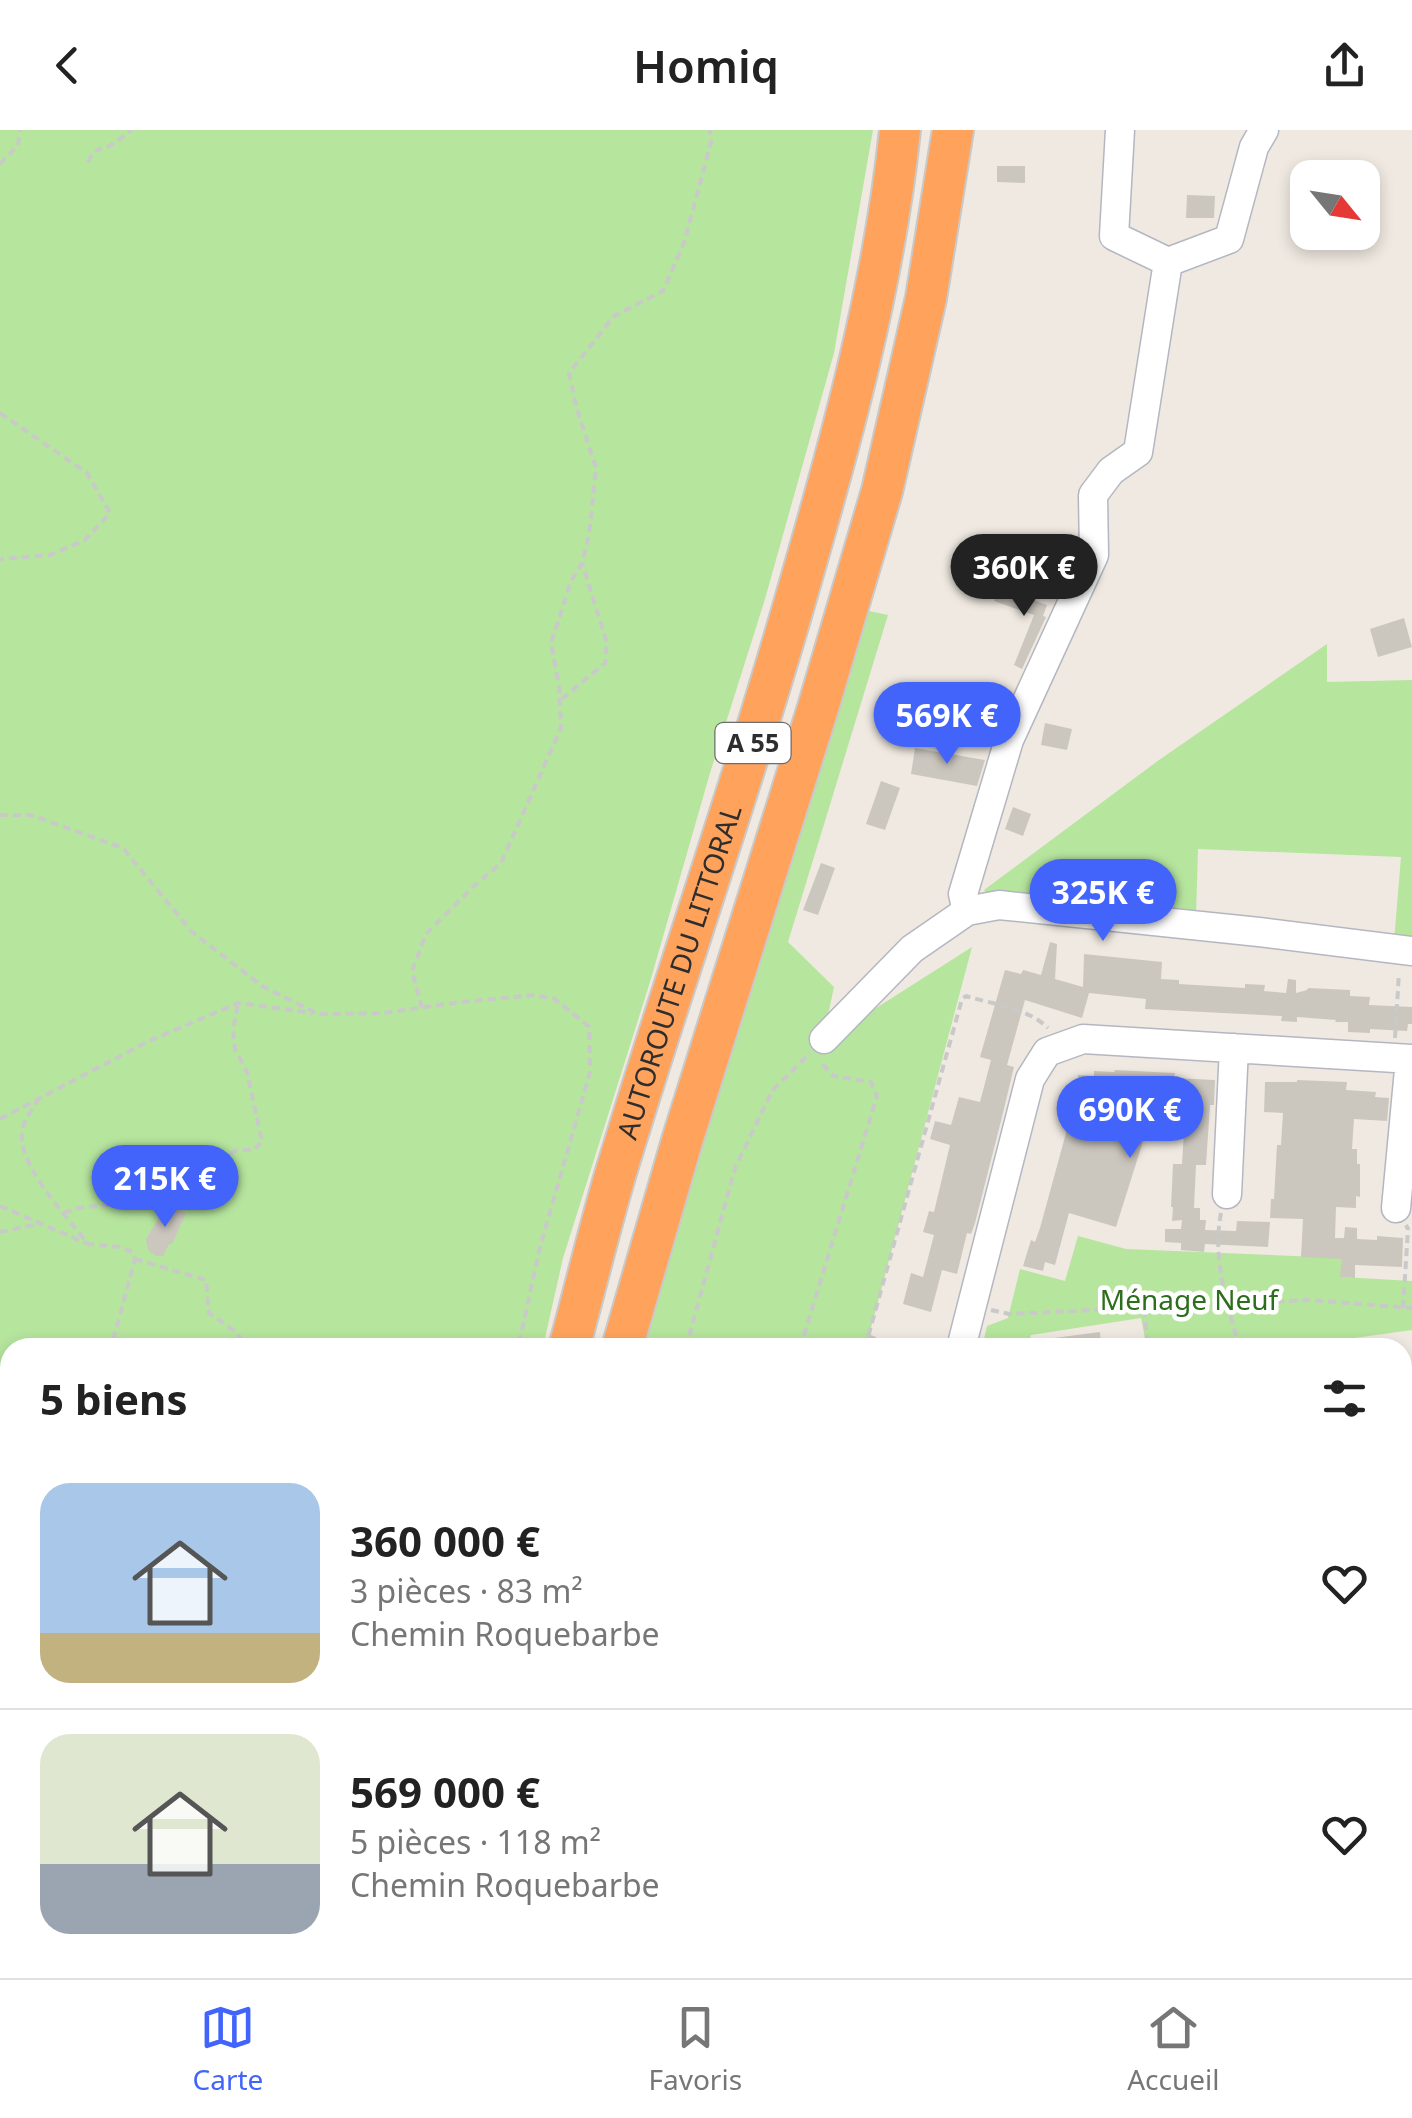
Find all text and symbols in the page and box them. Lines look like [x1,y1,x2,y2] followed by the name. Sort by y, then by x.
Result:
[633,35,779,96] text: Homiq
[40,38,95,93] icon: back
[1317,38,1372,93] icon: share
[1290,160,1380,250] north arrow
[1290,160,1380,250] map controls
[943,534,1105,619] pin: 360K €
[973,545,1075,588] text: 360K €
[866,682,1028,767] pin: 569K €
[896,693,998,736] text: 569K €
[716,723,790,763] road number: A 55
[607,800,750,1144] street label: AUTOROUTE DU LITTORAL
[1022,859,1184,944] pin: 325K €
[1052,870,1154,913] text: 325K €
[1049,1076,1211,1161] pin: 690K €
[1079,1087,1181,1130] text: 690K €
[84,1145,246,1230] pin: 215K €
[114,1156,216,1199] text: 215K €
[1100,1280,1280,1318] park label: Ménage Neuf
[40,1370,188,1427] text: 5 biens
[1317,1371,1372,1426] icon: filters
[350,1512,540,1569] text: 360 000 €
[120,1523,240,1643] icon: home
[1317,1556,1372,1611] icon: heart
[350,1569,583,1612] text: 3 pièces · 83 m²
[350,1612,660,1655] text: Chemin Roquebarbe
[350,1763,540,1820] text: 569 000 €
[120,1774,240,1894] icon: home
[1317,1807,1372,1862] icon: heart
[350,1820,601,1863] text: 5 pièces · 118 m²
[350,1863,660,1906] text: Chemin Roquebarbe
[193,2000,263,2098] tab: Carte
[648,2000,742,2098] tab: Favoris
[1127,2000,1219,2098] tab: Accueil

